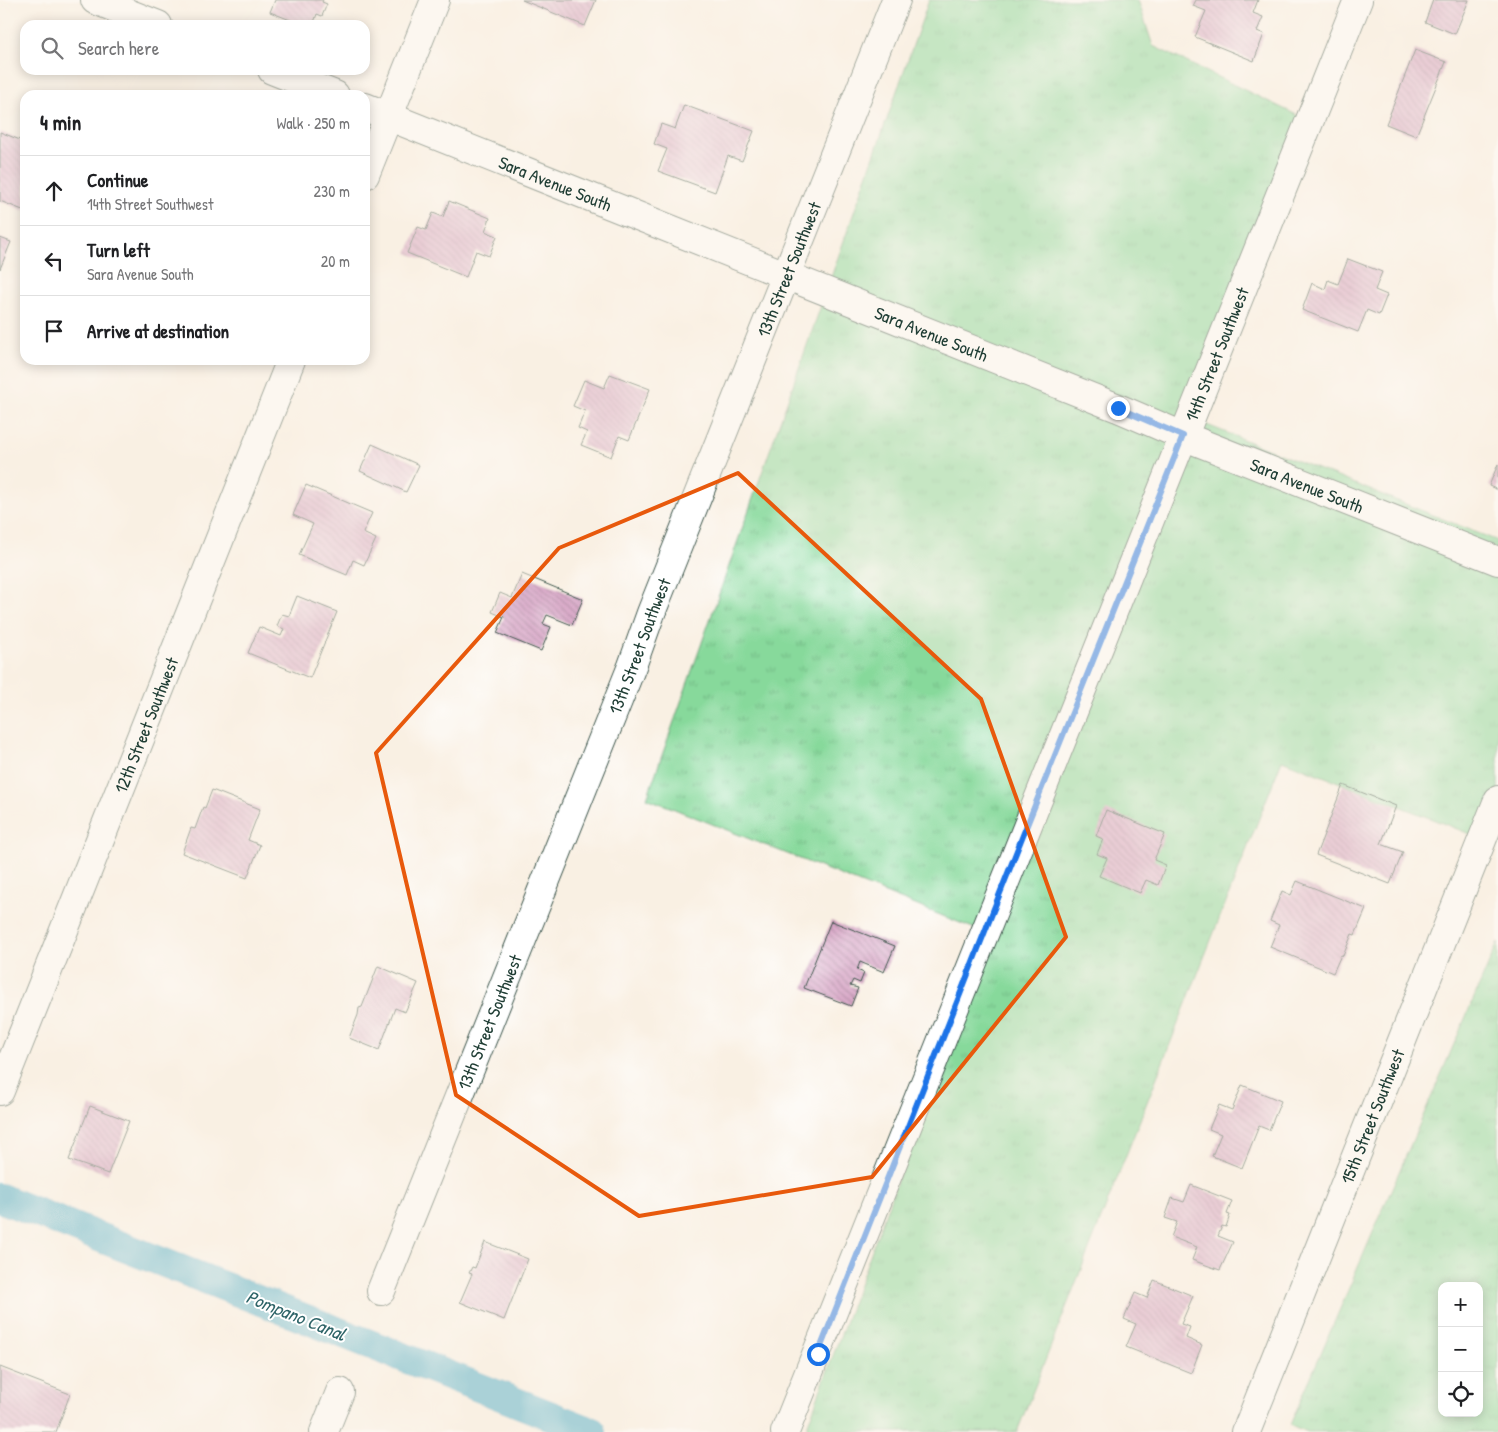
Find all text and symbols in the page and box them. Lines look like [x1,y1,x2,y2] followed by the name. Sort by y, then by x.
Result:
[20,20,370,75] search box
[38,34,66,62] icon: search
[78,35,159,61] text: Search here
[40,108,81,137] text: 4 min
[276,112,350,134] text: Walk · 250 m
[495,149,616,217] street label: Sara Avenue South
[87,167,148,193] text: Continue
[40,177,68,205] icon: ahead
[314,180,350,202] text: 230 m
[87,193,214,215] text: 14th Street Southwest
[750,197,827,341] street label: 13th Street Southwest
[87,237,150,263] text: Turn left
[40,247,68,275] icon: left
[321,250,350,272] text: 20 m
[87,263,193,285] text: Sara Avenue South
[1178,283,1255,425] street label: 14th Street Southwest
[871,300,992,367] street label: Sara Avenue South
[40,317,68,345] icon: arrive
[87,318,229,344] text: Arrive at destination
[1107,397,1130,420] route end
[1247,451,1368,519] street label: Sara Avenue South
[602,573,677,717] street label: 13th Street Southwest
[107,653,184,797] street label: 12th Street Southwest
[451,950,528,1093] street label: 13th Street Southwest
[1334,1044,1410,1187] street label: 15th Street Southwest
[1438,1282,1483,1417] map controls
[1438,1282,1483,1327] button: +
[243,1283,350,1347] water label: Pompano Canal
[1438,1327,1483,1372] button: −
[807,1343,830,1366] route start
[1438,1372,1483,1417] button: locate

